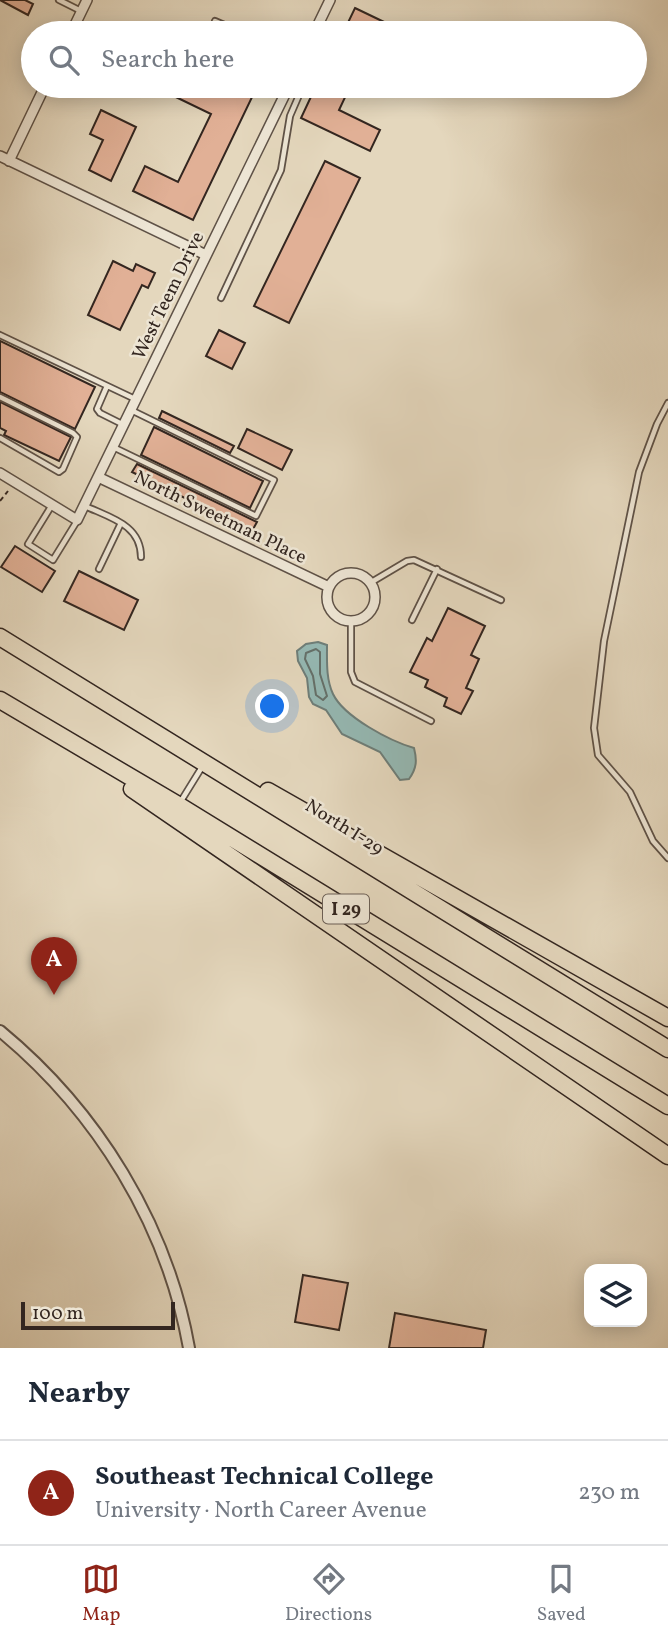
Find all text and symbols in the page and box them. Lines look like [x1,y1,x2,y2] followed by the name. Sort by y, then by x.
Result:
[21,21,647,98] search box
[45,41,83,79] icon: search
[101,42,234,78] text: Search here
[127,228,211,364] street label: West Teem Drive
[130,465,311,571] street label: North Sweetman Place
[255,689,289,723] your location
[300,793,388,862] street label: North I-29
[323,894,369,924] road number: I 29
[31,937,77,995] pin: A
[584,1264,647,1327] map controls
[584,1264,647,1327] button: layers
[21,1299,175,1331] scale bar
[32,1301,83,1327] text: 100 m
[28,1373,130,1415] text: Nearby
[95,1459,433,1495] text: Southeast Technical College
[43,1477,59,1509] text: A
[578,1477,640,1509] text: 230 m
[95,1495,427,1527] text: University · North Career Avenue
[82,1560,120,1628] tab: Map
[285,1560,372,1628] tab: Directions
[537,1560,586,1628] tab: Saved

